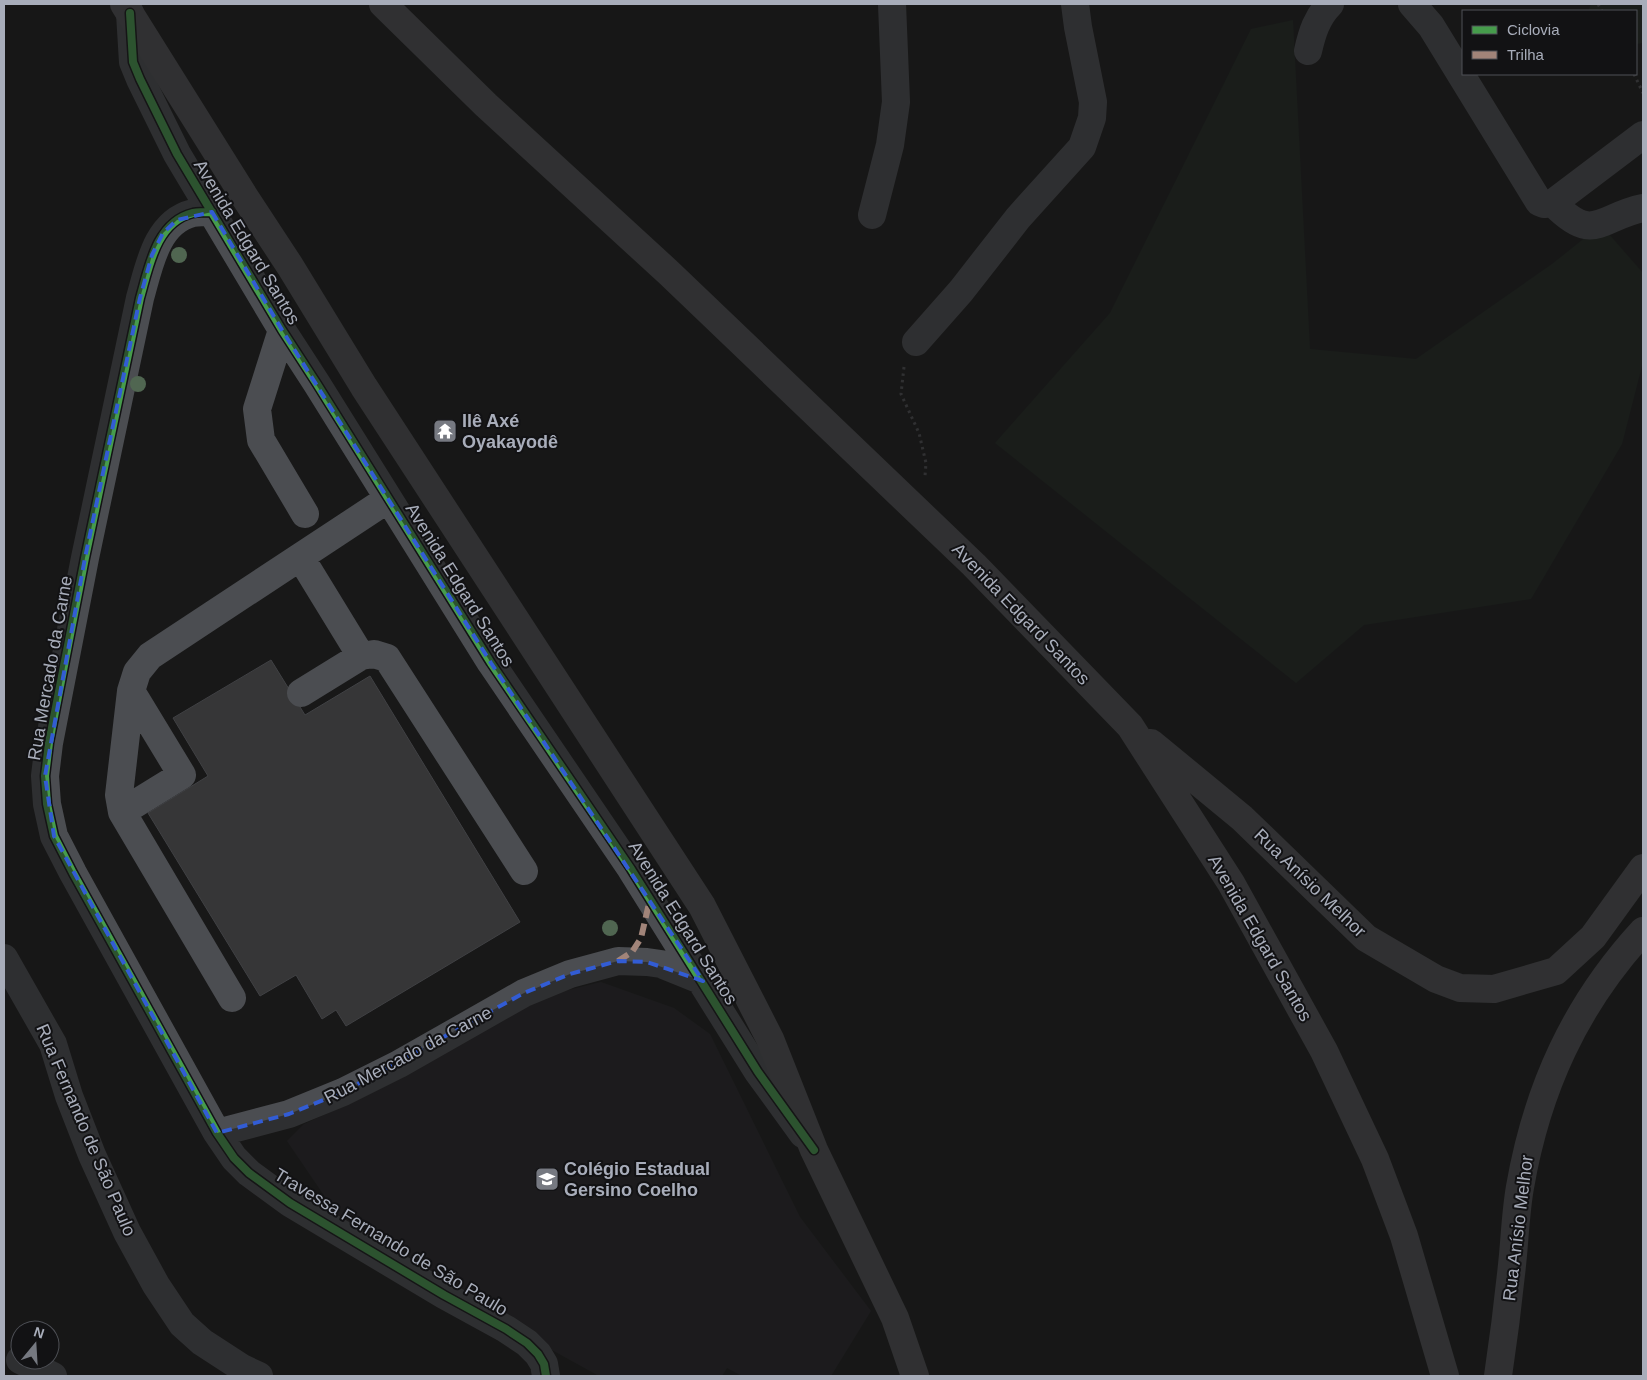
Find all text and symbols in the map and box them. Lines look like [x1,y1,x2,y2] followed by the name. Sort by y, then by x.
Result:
[1462,10,1637,75] legend
[1507,21,1560,38] text: Ciclovia
[1507,46,1545,63] text: Trilha
[190,156,304,328] street label: Avenida Edgard Santos
[462,411,558,452] place label: Ilê Axé Oyakayodê
[432,418,458,444] temple icon: Ilê Axé Oyakayodê
[401,500,519,670] street label: Avenida Edgard Santos
[948,539,1094,689] street label: Avenida Edgard Santos
[24,574,76,762] street label: Rua Mercado da Carne
[1250,825,1370,941] street label: Rua Anísio Melhor
[624,838,742,1008] street label: Avenida Edgard Santos
[1204,851,1316,1025] street label: Avenida Edgard Santos
[321,1002,495,1108] street label: Rua Mercado da Carne
[32,1021,140,1239] street label: Rua Fernando de São Paulo
[1499,1154,1537,1302] street label: Rua Anísio Melhor
[564,1159,710,1200] place label: Colégio Estadual Gersino Coelho
[271,1164,511,1320] street label: Travessa Fernando de São Paulo
[534,1166,560,1192] school or university icon: Colégio Estadual Gersino Coelho
[10,1320,60,1370] north arrow
[32,1323,46,1342] text: N

